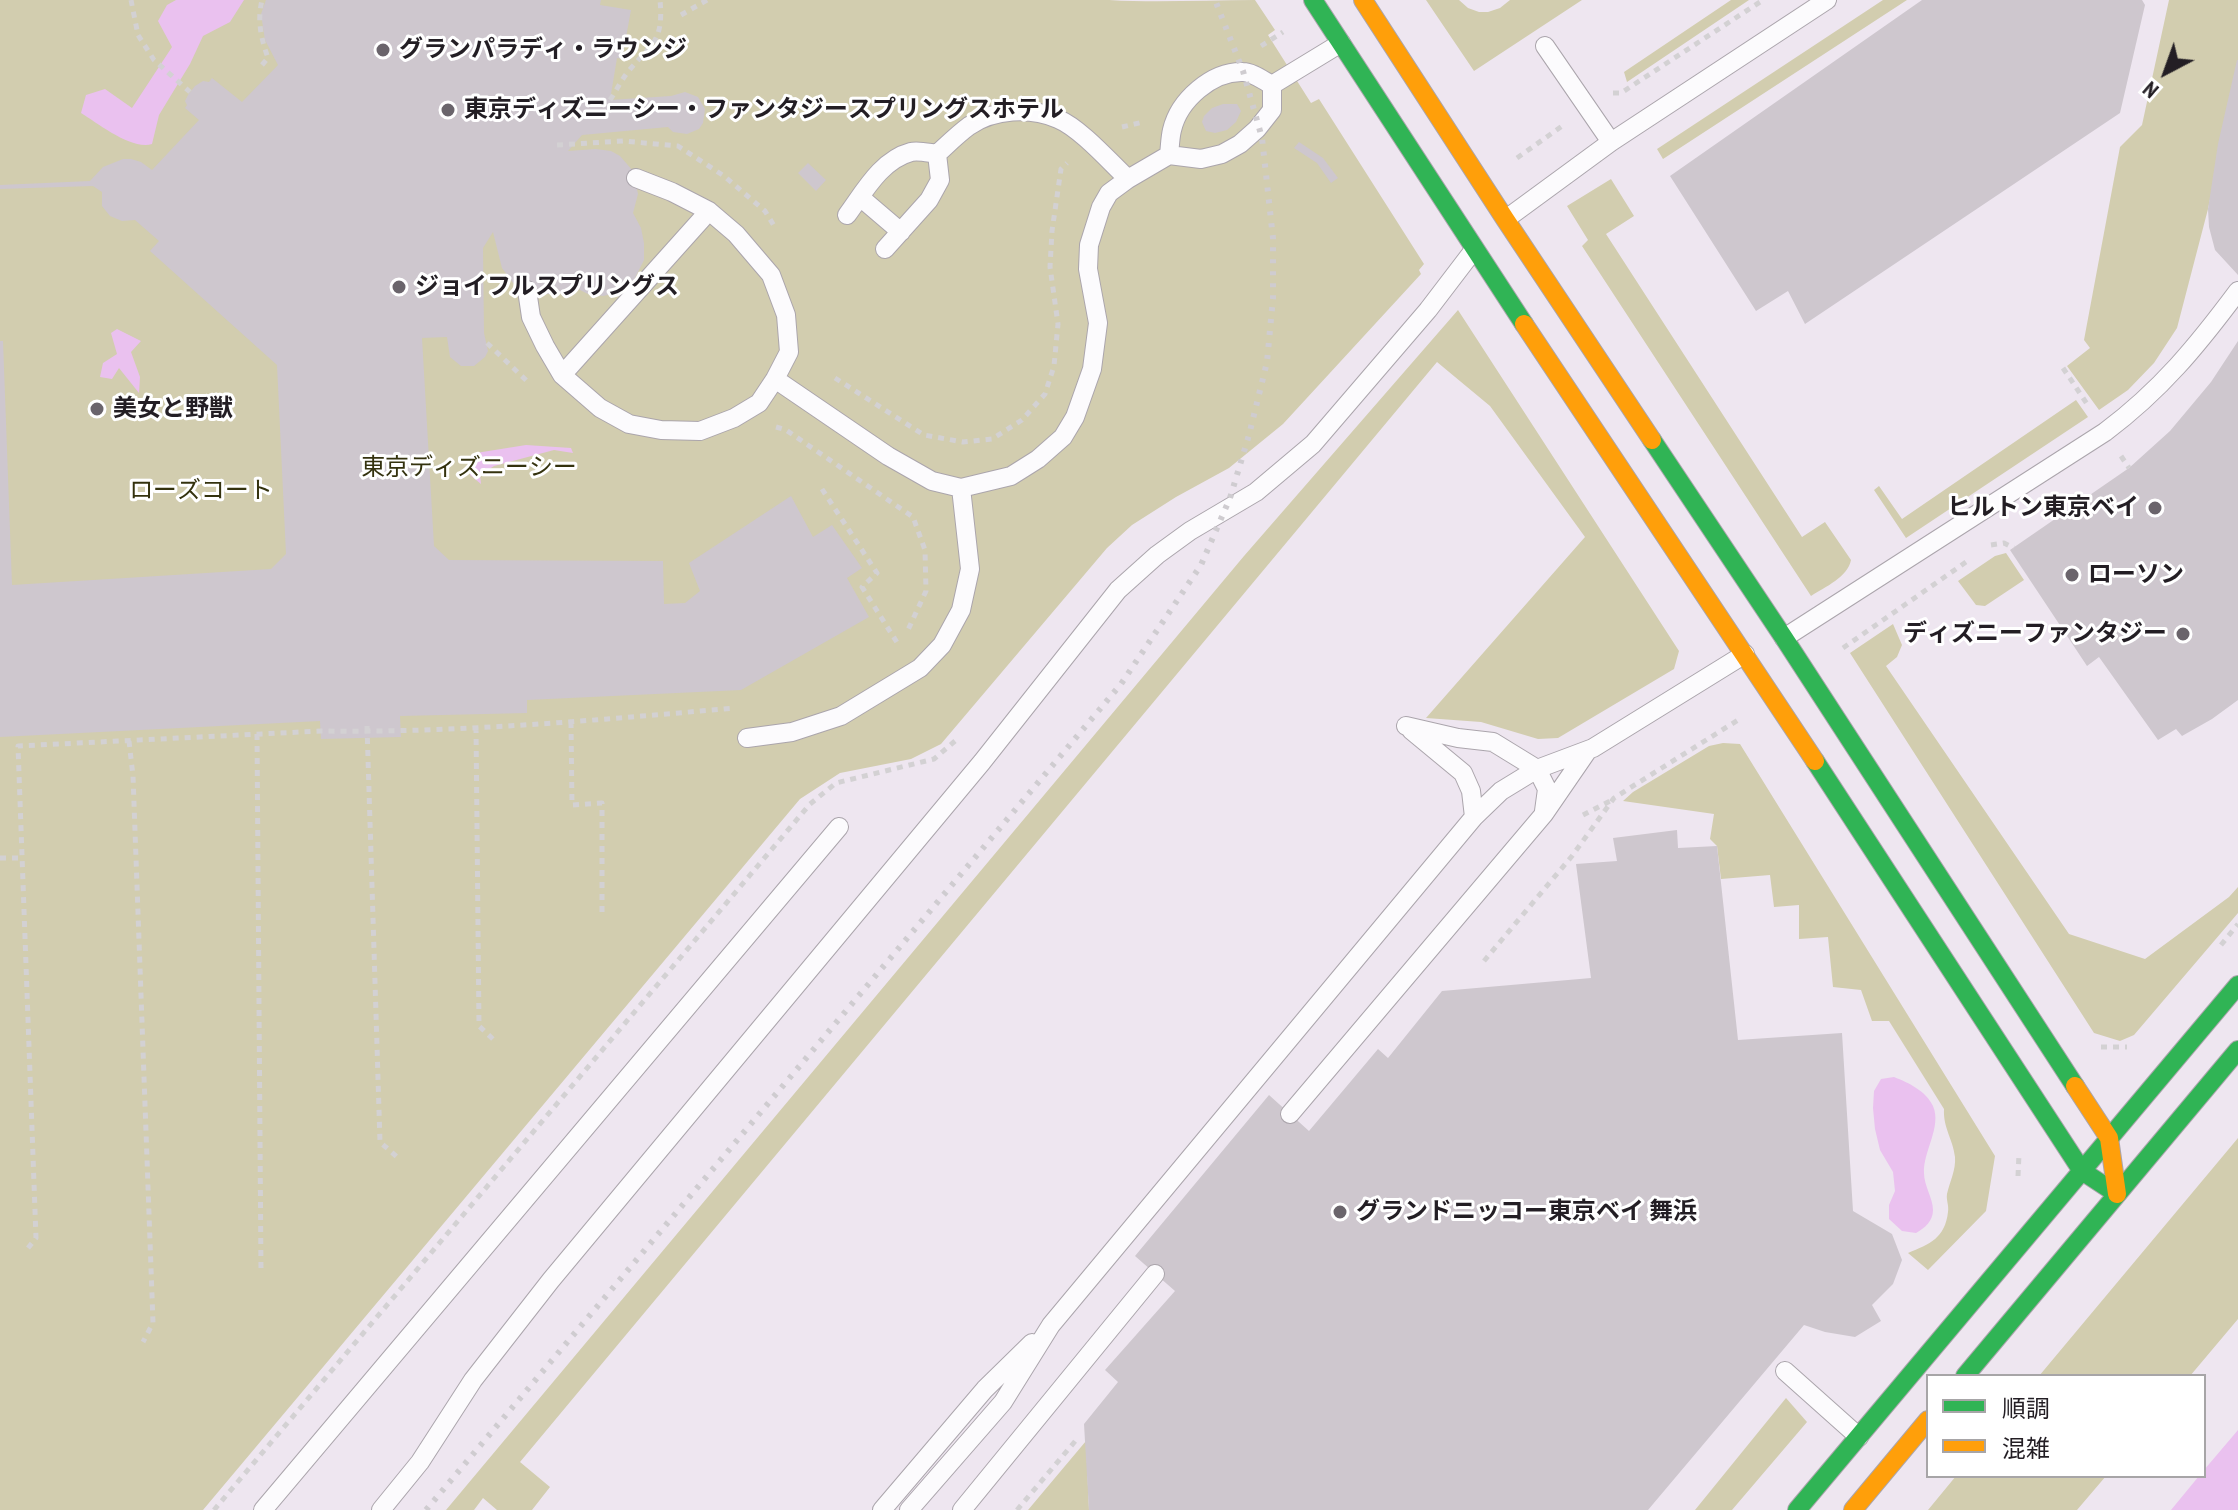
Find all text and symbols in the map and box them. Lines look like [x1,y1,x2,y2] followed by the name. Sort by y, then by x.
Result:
[2126,32,2206,112] north arrow
[399,36,687,64] place label: グランパラディ・ラウンジ
[374,41,392,59] marker: グランパラディ・ラウンジ
[2137,76,2164,105] text: N
[464,96,1064,124] place label: 東京ディズニーシー・ファンタジースプリングスホテル
[439,101,457,119] marker: 東京ディズニーシー・ファンタジースプリングスホテル
[415,273,679,301] place label: ジョイフルスプリングス
[390,278,408,296] marker: ジョイフルスプリングス
[113,395,233,423] place label: 美女と野獣
[88,400,106,418] marker: 美女と野獣
[361,454,577,482] park label: 東京ディズニーシー
[129,477,273,505] park label: ローズコート
[1947,494,2139,522] place label: ヒルトン東京ベイ
[2146,499,2164,517] marker: ヒルトン東京ベイ
[2088,561,2184,589] place label: ローソン
[2063,566,2081,584] marker: ローソン
[1903,620,2167,648] place label: ディズニーファンタジー
[2174,625,2192,643] marker: ディズニーファンタジー
[1356,1198,1697,1226] place label: グランドニッコー東京ベイ 舞浜
[1331,1203,1349,1221] marker: グランドニッコー東京ベイ 舞浜
[1926,1374,2206,1478] legend
[2002,1393,2050,1424] text: 順調
[2002,1433,2050,1464] text: 混雑

